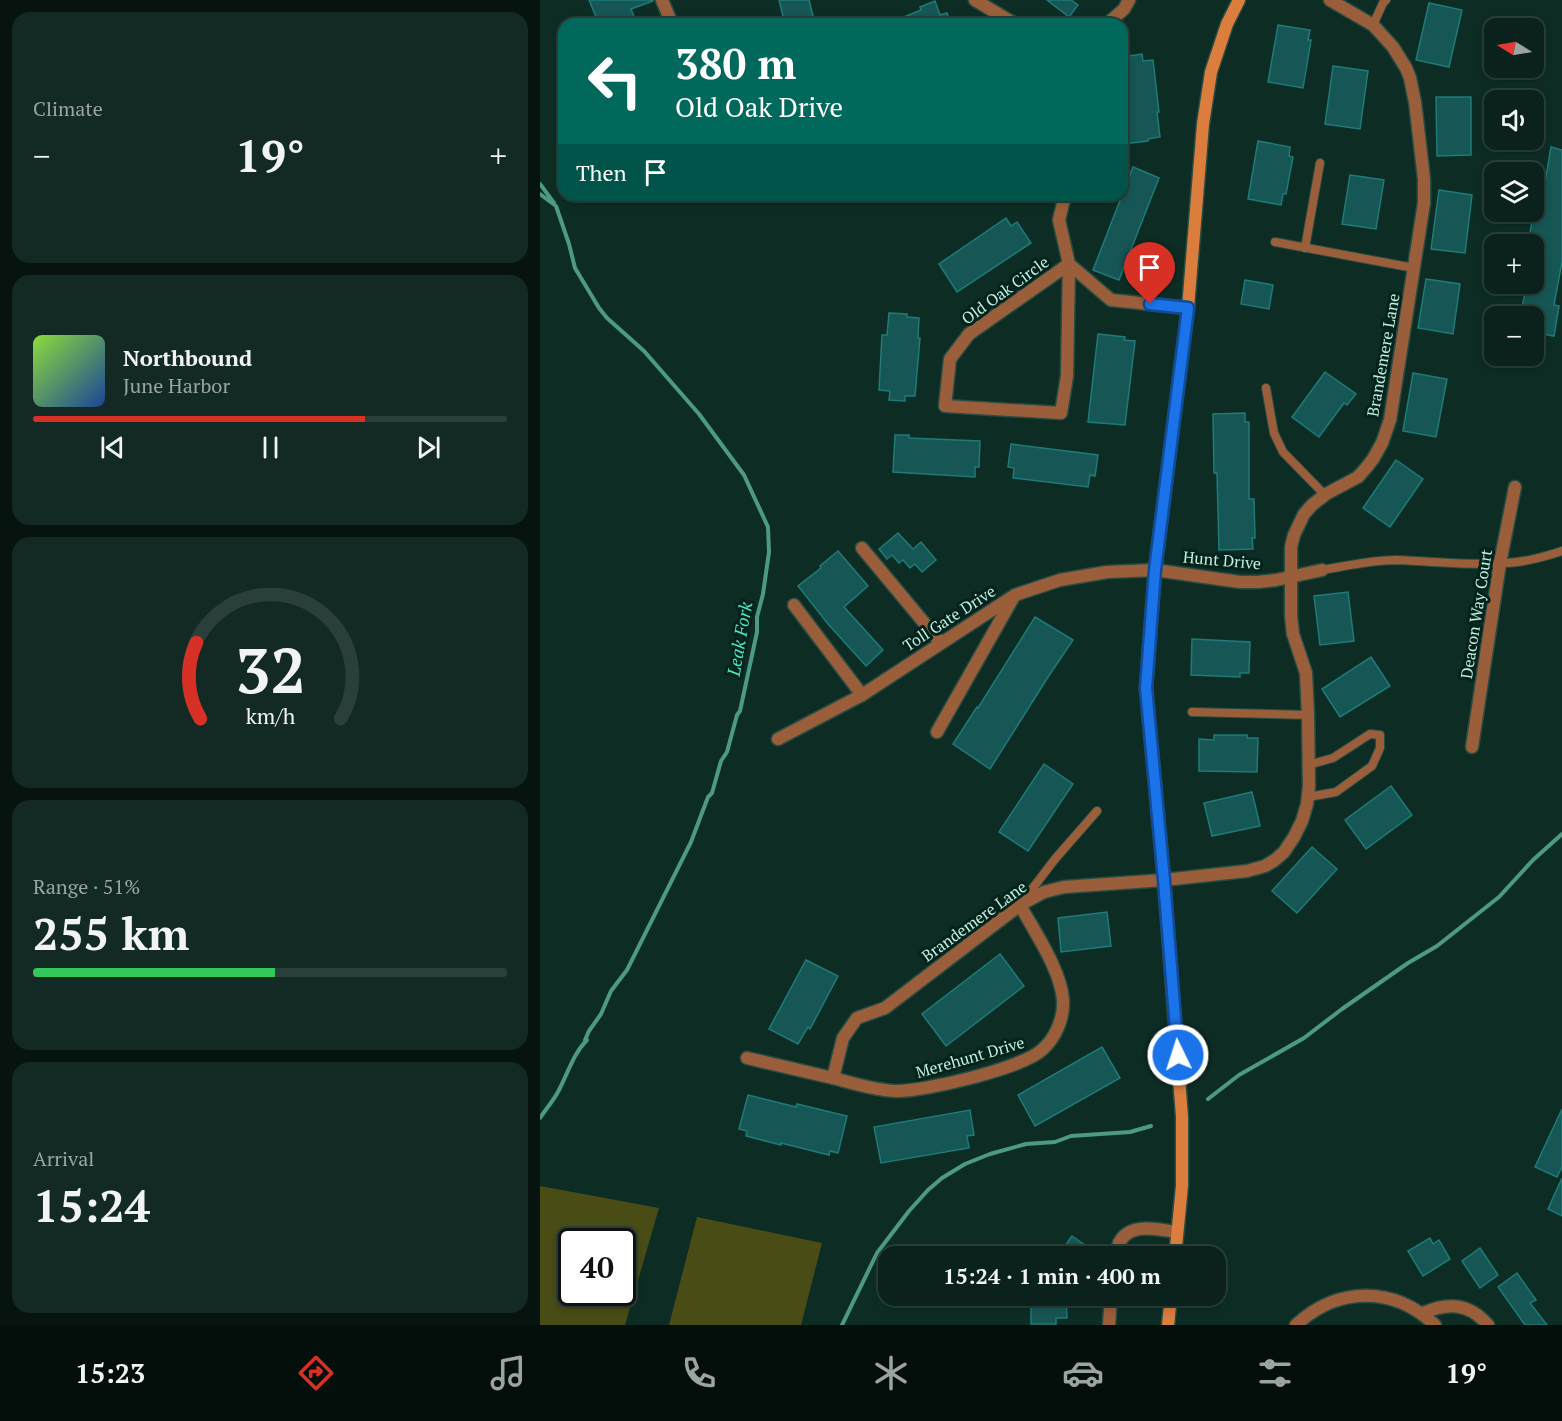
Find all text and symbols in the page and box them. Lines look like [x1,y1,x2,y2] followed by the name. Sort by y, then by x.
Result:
[1484,18,1544,78] north arrow
[1484,18,1544,366] map controls
[675,35,796,91] text: 380 m
[576,42,654,120] icon: left
[675,89,843,125] text: Old Oak Drive
[1484,90,1544,150] button: sound
[33,95,103,122] text: Climate
[235,125,305,185] text: 19°
[33,134,51,177] text: −
[489,134,507,177] text: +
[639,156,672,189] icon: arrive
[576,158,627,187] text: Then
[1484,162,1544,222] button: layers
[1484,234,1544,294] button: +
[1124,242,1175,304] pin
[957,251,1053,329] street label: Old Oak Circle
[1133,251,1166,284] icon: arrive
[1361,292,1405,418] street label: Brandemere Lane
[1484,306,1544,366] button: −
[123,343,252,372] text: Northbound
[123,372,230,399] text: June Harbor
[96,431,129,464] icon: previous
[254,431,287,464] icon: pause
[412,431,445,464] icon: next
[1182,546,1262,574] street label: Hunt Drive
[1455,548,1497,680] street label: Deacon Way Court
[898,580,1000,656] street label: Toll Gate Drive
[721,600,757,679] water label: Leak Fork
[235,629,305,712] text: 32
[245,703,295,731] text: km/h
[33,873,140,900] text: Range · 51%
[917,875,1031,967] street label: Brandemere Lane
[33,903,189,963] text: 255 km
[1146,1023,1210,1087] position arrow
[913,1031,1027,1083] street label: Merehunt Drive
[33,1145,94,1172] text: Arrival
[33,1175,150,1235] text: 15:24
[558,1228,636,1306] speed limit sign: 40
[943,1261,1161,1290] text: 15:24 · 1 min · 400 m
[295,1352,337,1394] icon: directions
[487,1352,529,1394] icon: music
[678,1352,720,1394] icon: phone
[870,1352,912,1394] icon: climate
[1062,1352,1104,1394] icon: car
[1254,1352,1296,1394] icon: filters
[75,1355,145,1391] text: 15:23
[1445,1355,1487,1391] text: 19°

